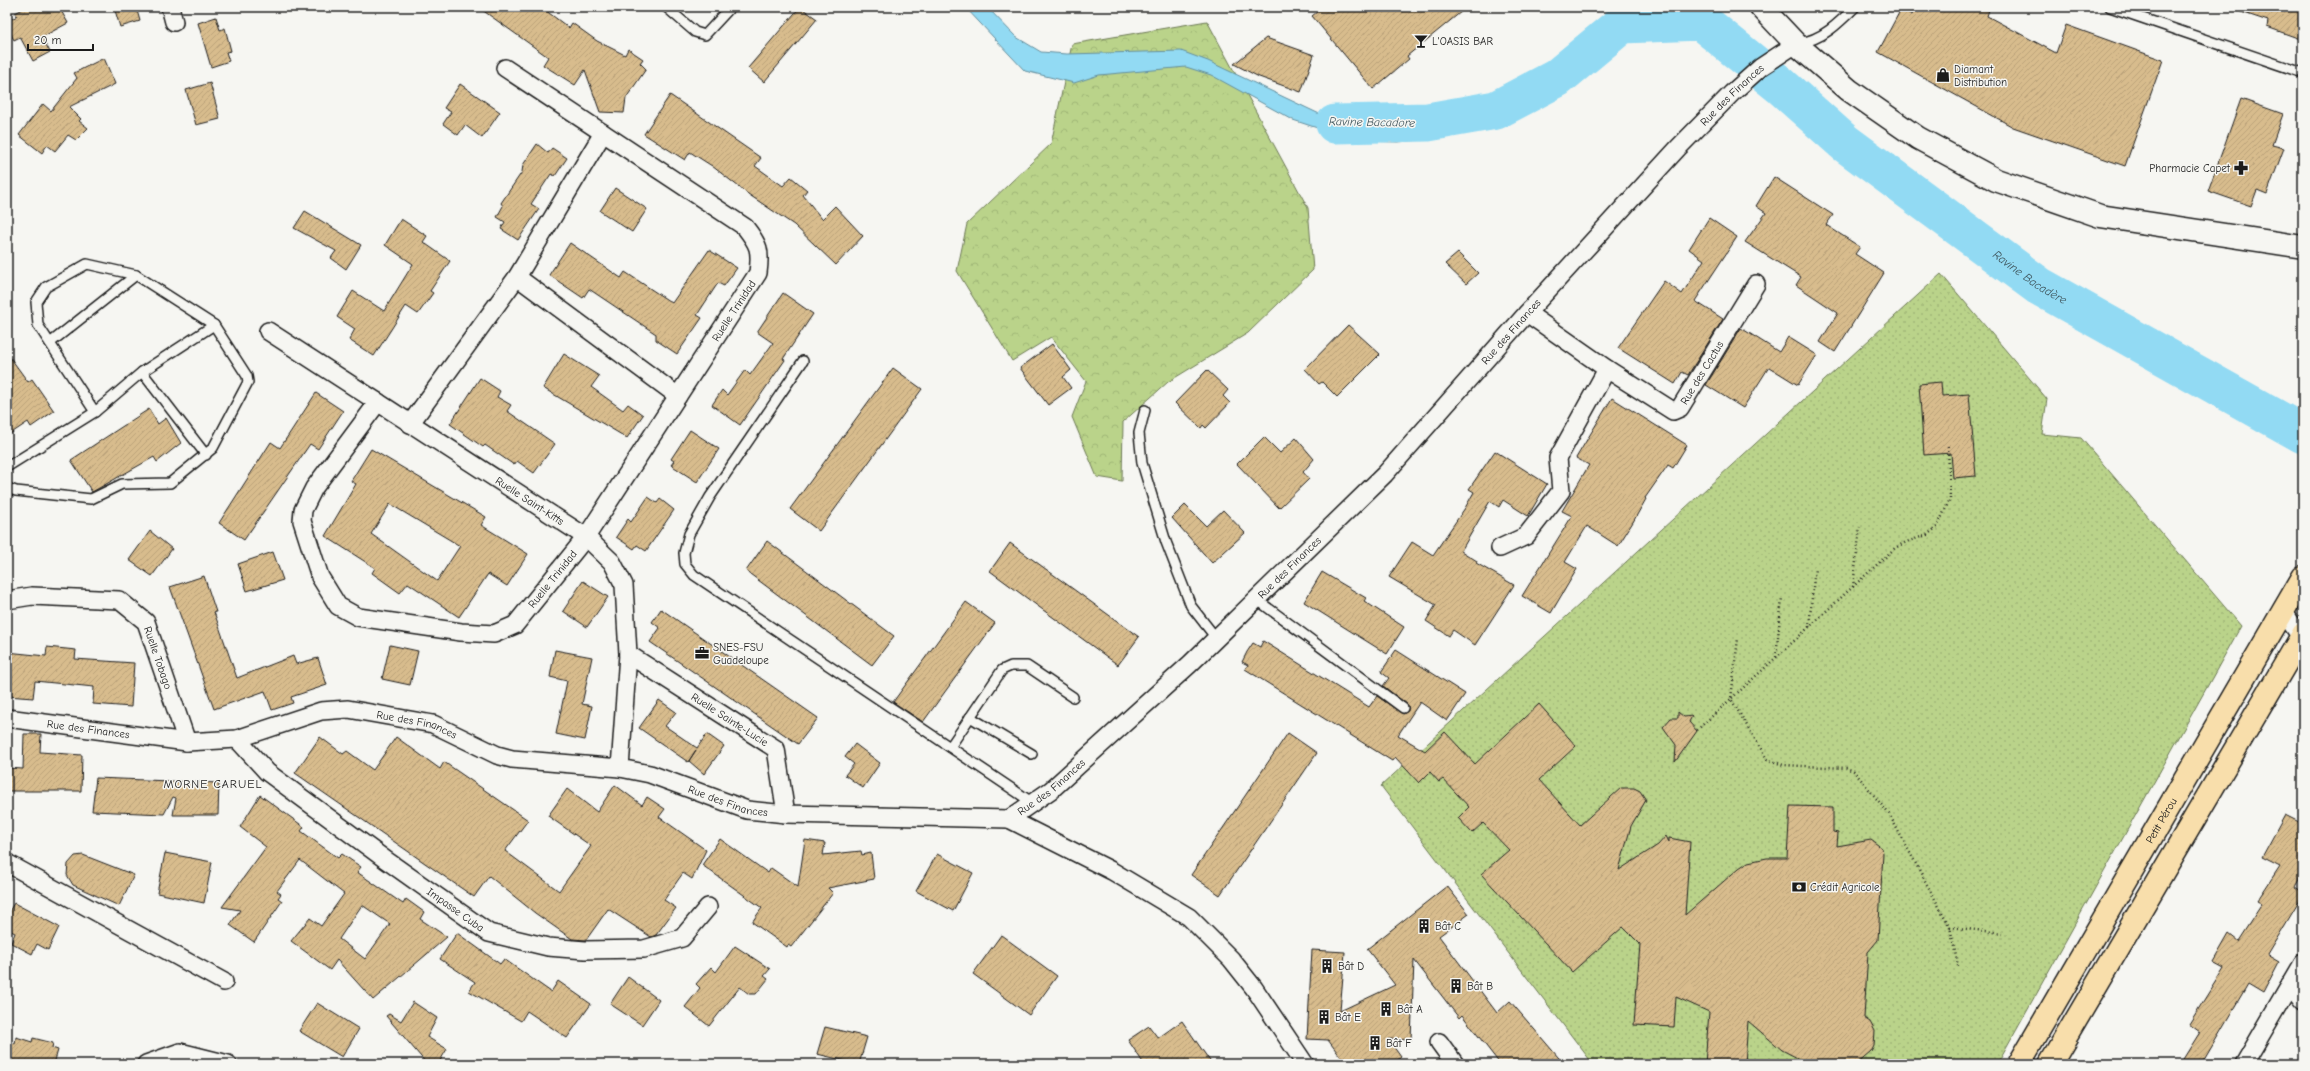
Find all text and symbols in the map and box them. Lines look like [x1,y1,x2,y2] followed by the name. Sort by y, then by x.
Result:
[28,26,93,52] scale bar
[34,33,62,47] text: 20 m
[1413,33,1429,49] bar icon: L'OASIS BAR
[1432,35,1493,48] place label: L'OASIS BAR
[1697,61,1767,128] street label: Rue des Finances
[1954,63,2007,89] place label: Diamant Distribution
[1935,67,1951,83] shop icon: Diamant Distribution
[1329,114,1415,130] water label: Ravine Bacadore
[2233,160,2249,176] pharmacy icon: Pharmacie Capet
[2149,162,2231,175] place label: Pharmacie Capet
[1990,247,2069,307] water label: Ravine Bacadère
[709,277,758,344] street label: Ruelle Trinidad
[1478,296,1544,367] street label: Rue des Finances
[1677,338,1726,407] street label: Rue des Cactus
[493,474,567,528] street label: Ruelle Saint-Kitts
[1255,533,1324,601] street label: Rue des Finances
[525,547,580,610] street label: Ruelle Trinidad
[141,625,175,691] street label: Ruelle Tobago
[713,641,769,667] place label: SNES-FSU Guadeloupe
[694,645,710,661] office icon: SNES-FSU Guadeloupe
[689,690,771,749] street label: Ruelle Sainte-Lucie
[376,708,460,741] street label: Rue des Finances
[46,717,131,741] street label: Rue des Finances
[1015,756,1088,818] street label: Rue des Finances
[163,777,263,791] district label: MORNE CARUEL
[686,782,769,819] street label: Rue des Finances
[2143,795,2179,846] street label: Petit Pérou
[1791,879,1807,895] bank icon: Crédit Agricole
[1810,881,1880,894] place label: Crédit Agricole
[424,885,487,934] street label: Impasse Cuba
[1416,918,1432,934] building icon: Bât C
[1435,920,1461,933] place label: Bât C
[1319,958,1335,974] building icon: Bât D
[1338,960,1364,973] place label: Bât D
[1448,978,1464,994] building icon: Bât B
[1467,980,1493,993] place label: Bât B
[1378,1001,1394,1017] building icon: Bât A
[1397,1003,1423,1016] place label: Bât A
[1316,1009,1332,1025] building icon: Bât E
[1335,1011,1361,1024] place label: Bât E
[1367,1035,1383,1051] building icon: Bât F
[1386,1037,1412,1050] place label: Bât F

